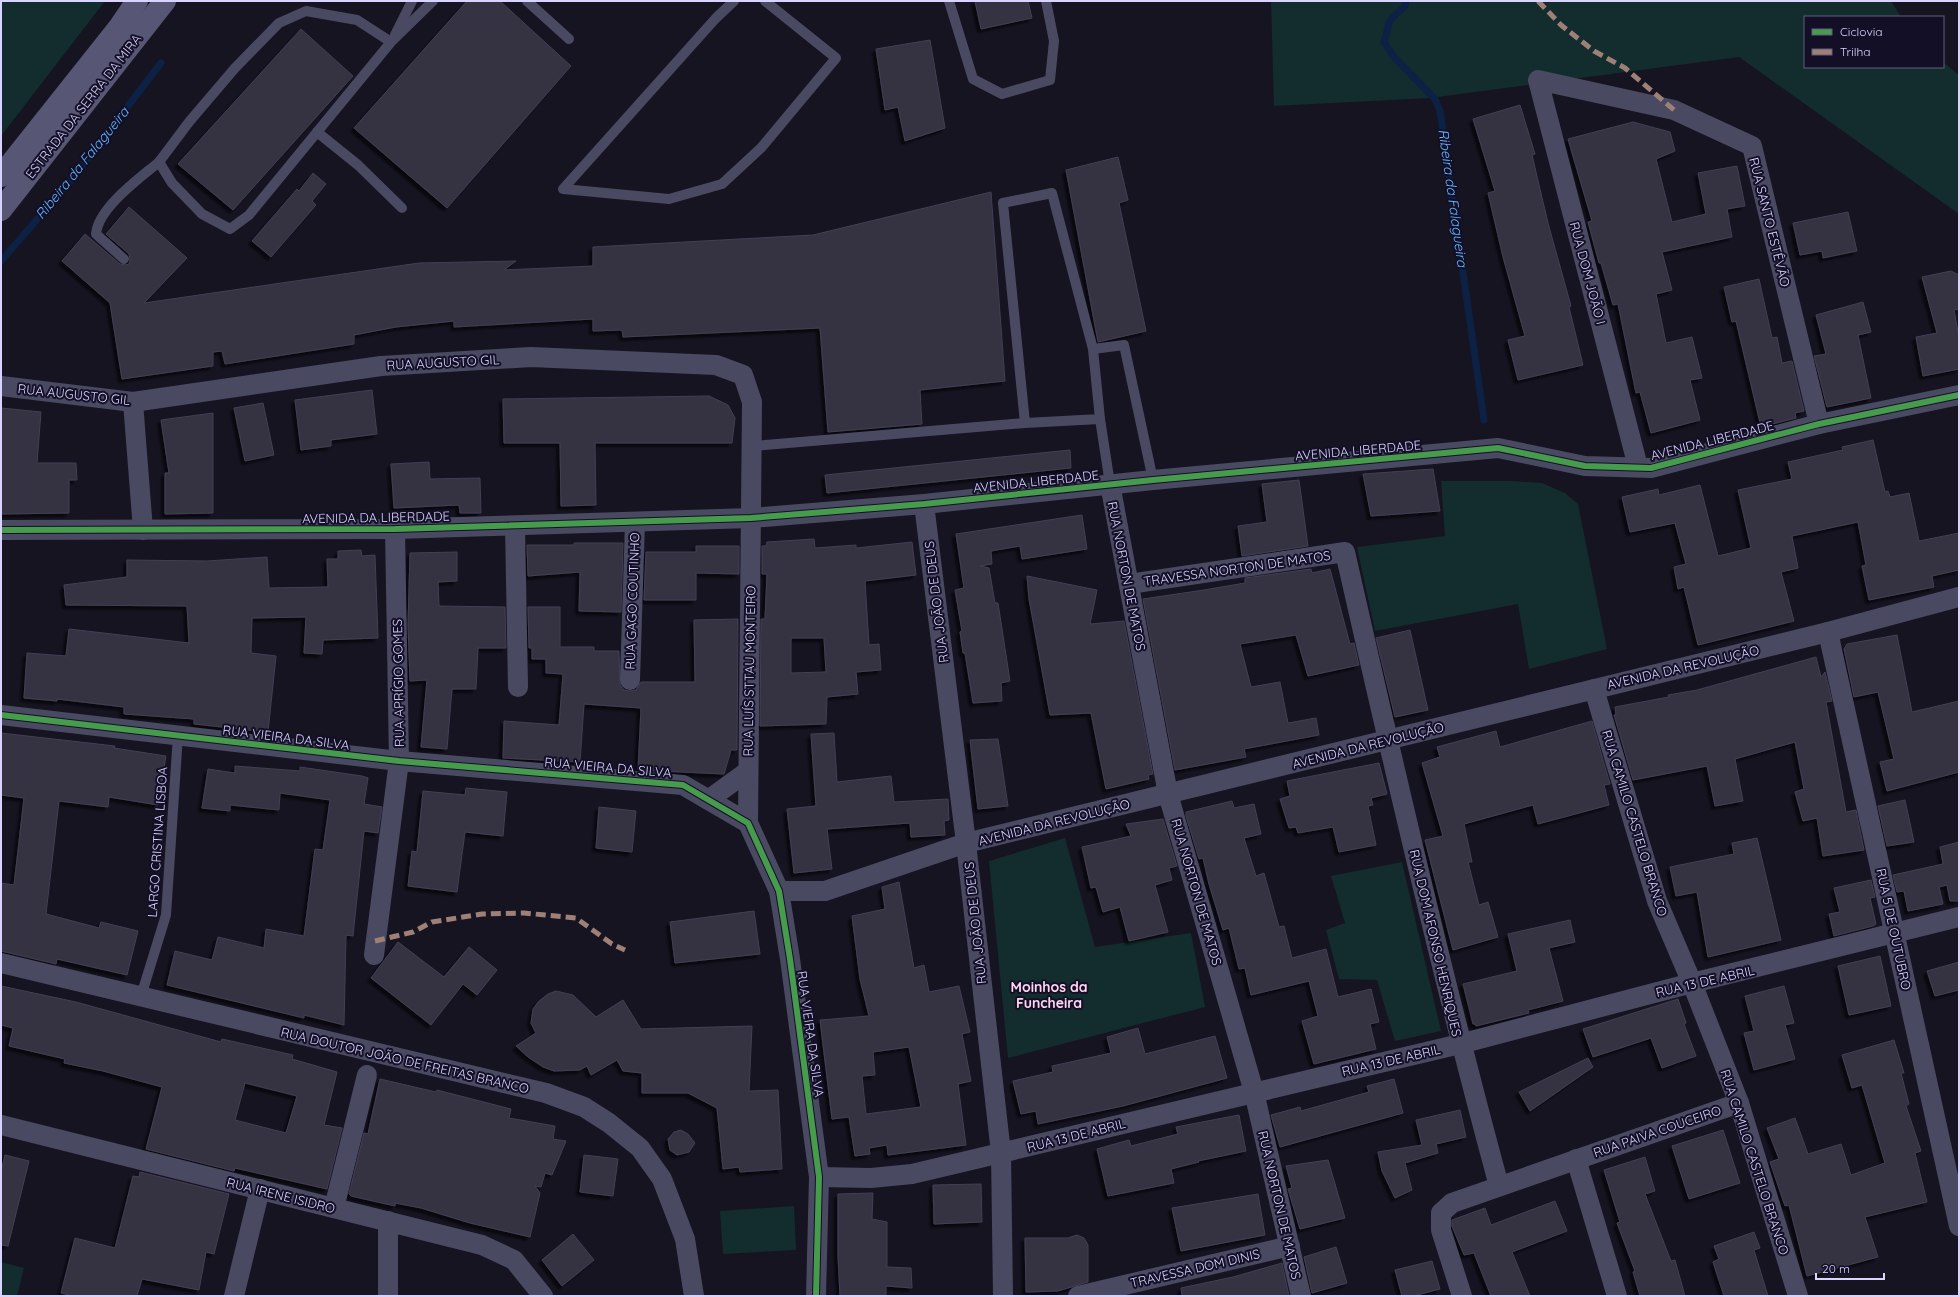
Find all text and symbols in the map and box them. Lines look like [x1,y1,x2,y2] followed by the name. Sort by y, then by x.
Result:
[1804,16,1944,68] legend
[1840,24,1883,39] text: Ciclovia
[22,30,145,181] street label: ESTRADA DA SERRA DA MIRA
[1840,44,1871,59] text: Trilha
[31,102,134,223] water label: Ribeira da Falagueira
[1434,128,1472,270] water label: Ribeira da Falagueira
[1746,156,1794,288] street label: RUA SANTO ESTÊVÃO
[1567,220,1609,326] street label: RUA DOM JOÃO I
[386,351,500,373] street label: RUA AUGUSTO GIL
[17,380,131,408] street label: RUA AUGUSTO GIL
[1649,417,1775,463] street label: AVENIDA LIBERDADE
[1294,437,1422,463] street label: AVENIDA LIBERDADE
[972,466,1100,496] street label: AVENIDA LIBERDADE
[1105,500,1149,652] street label: RUA NORTON DE MATOS
[302,508,450,526] street label: AVENIDA DA LIBERDADE
[622,532,642,670] street label: RUA GAGO COUTINHO
[921,540,951,664] street label: RUA JOÃO DE DEUS
[1143,547,1331,589] street label: TRAVESSA NORTON DE MATOS
[740,585,758,757] street label: RUA LUÍS STTAU MONTEIRO
[389,619,407,747] street label: RUA APRÍGIO GOMES
[1605,642,1761,692] street label: AVENIDA DA REVOLUÇÃO
[1290,718,1446,772] street label: AVENIDA DA REVOLUÇÃO
[222,721,351,753] street label: RUA VIEIRA DA SILVA
[1599,728,1671,918] street label: RUA CAMILO CASTELO BRANCO
[544,753,673,781] street label: RUA VIEIRA DA SILVA
[144,766,170,918] street label: LARGO CRISTINA LISBOA
[976,795,1132,849] street label: AVENIDA DA REVOLUÇÃO
[1168,817,1226,967] street label: RUA NORTON DE MATOS
[1407,848,1465,1038] street label: RUA DOM AFONSO HENRIQUES
[961,861,989,985] street label: RUA JOÃO DE DEUS
[1873,867,1915,991] street label: RUA 5 DE OUTUBRO
[1654,962,1756,1000] street label: RUA 13 DE ABRIL
[794,970,828,1099] street label: RUA VIEIRA DA SILVA
[1010,978,1088,1012] district label: Moinhos da Funcheira
[279,1024,531,1096] street label: RUA DOUTOR JOÃO DE FREITAS BRANCO
[1340,1041,1442,1079] street label: RUA 13 DE ABRIL
[1717,1067,1793,1257] street label: RUA CAMILO CASTELO BRANCO
[1591,1102,1723,1160] street label: RUA PAIVA COUCEIRO
[1025,1115,1127,1155] street label: RUA 13 DE ABRIL
[1255,1129,1305,1281] street label: RUA NORTON DE MATOS
[225,1174,337,1216] street label: RUA IRENE ISIDRO
[1129,1245,1261,1291] street label: TRAVESSA DOM DINIS
[1816,1255,1884,1281] scale bar
[1822,1261,1850,1276] text: 20 m

